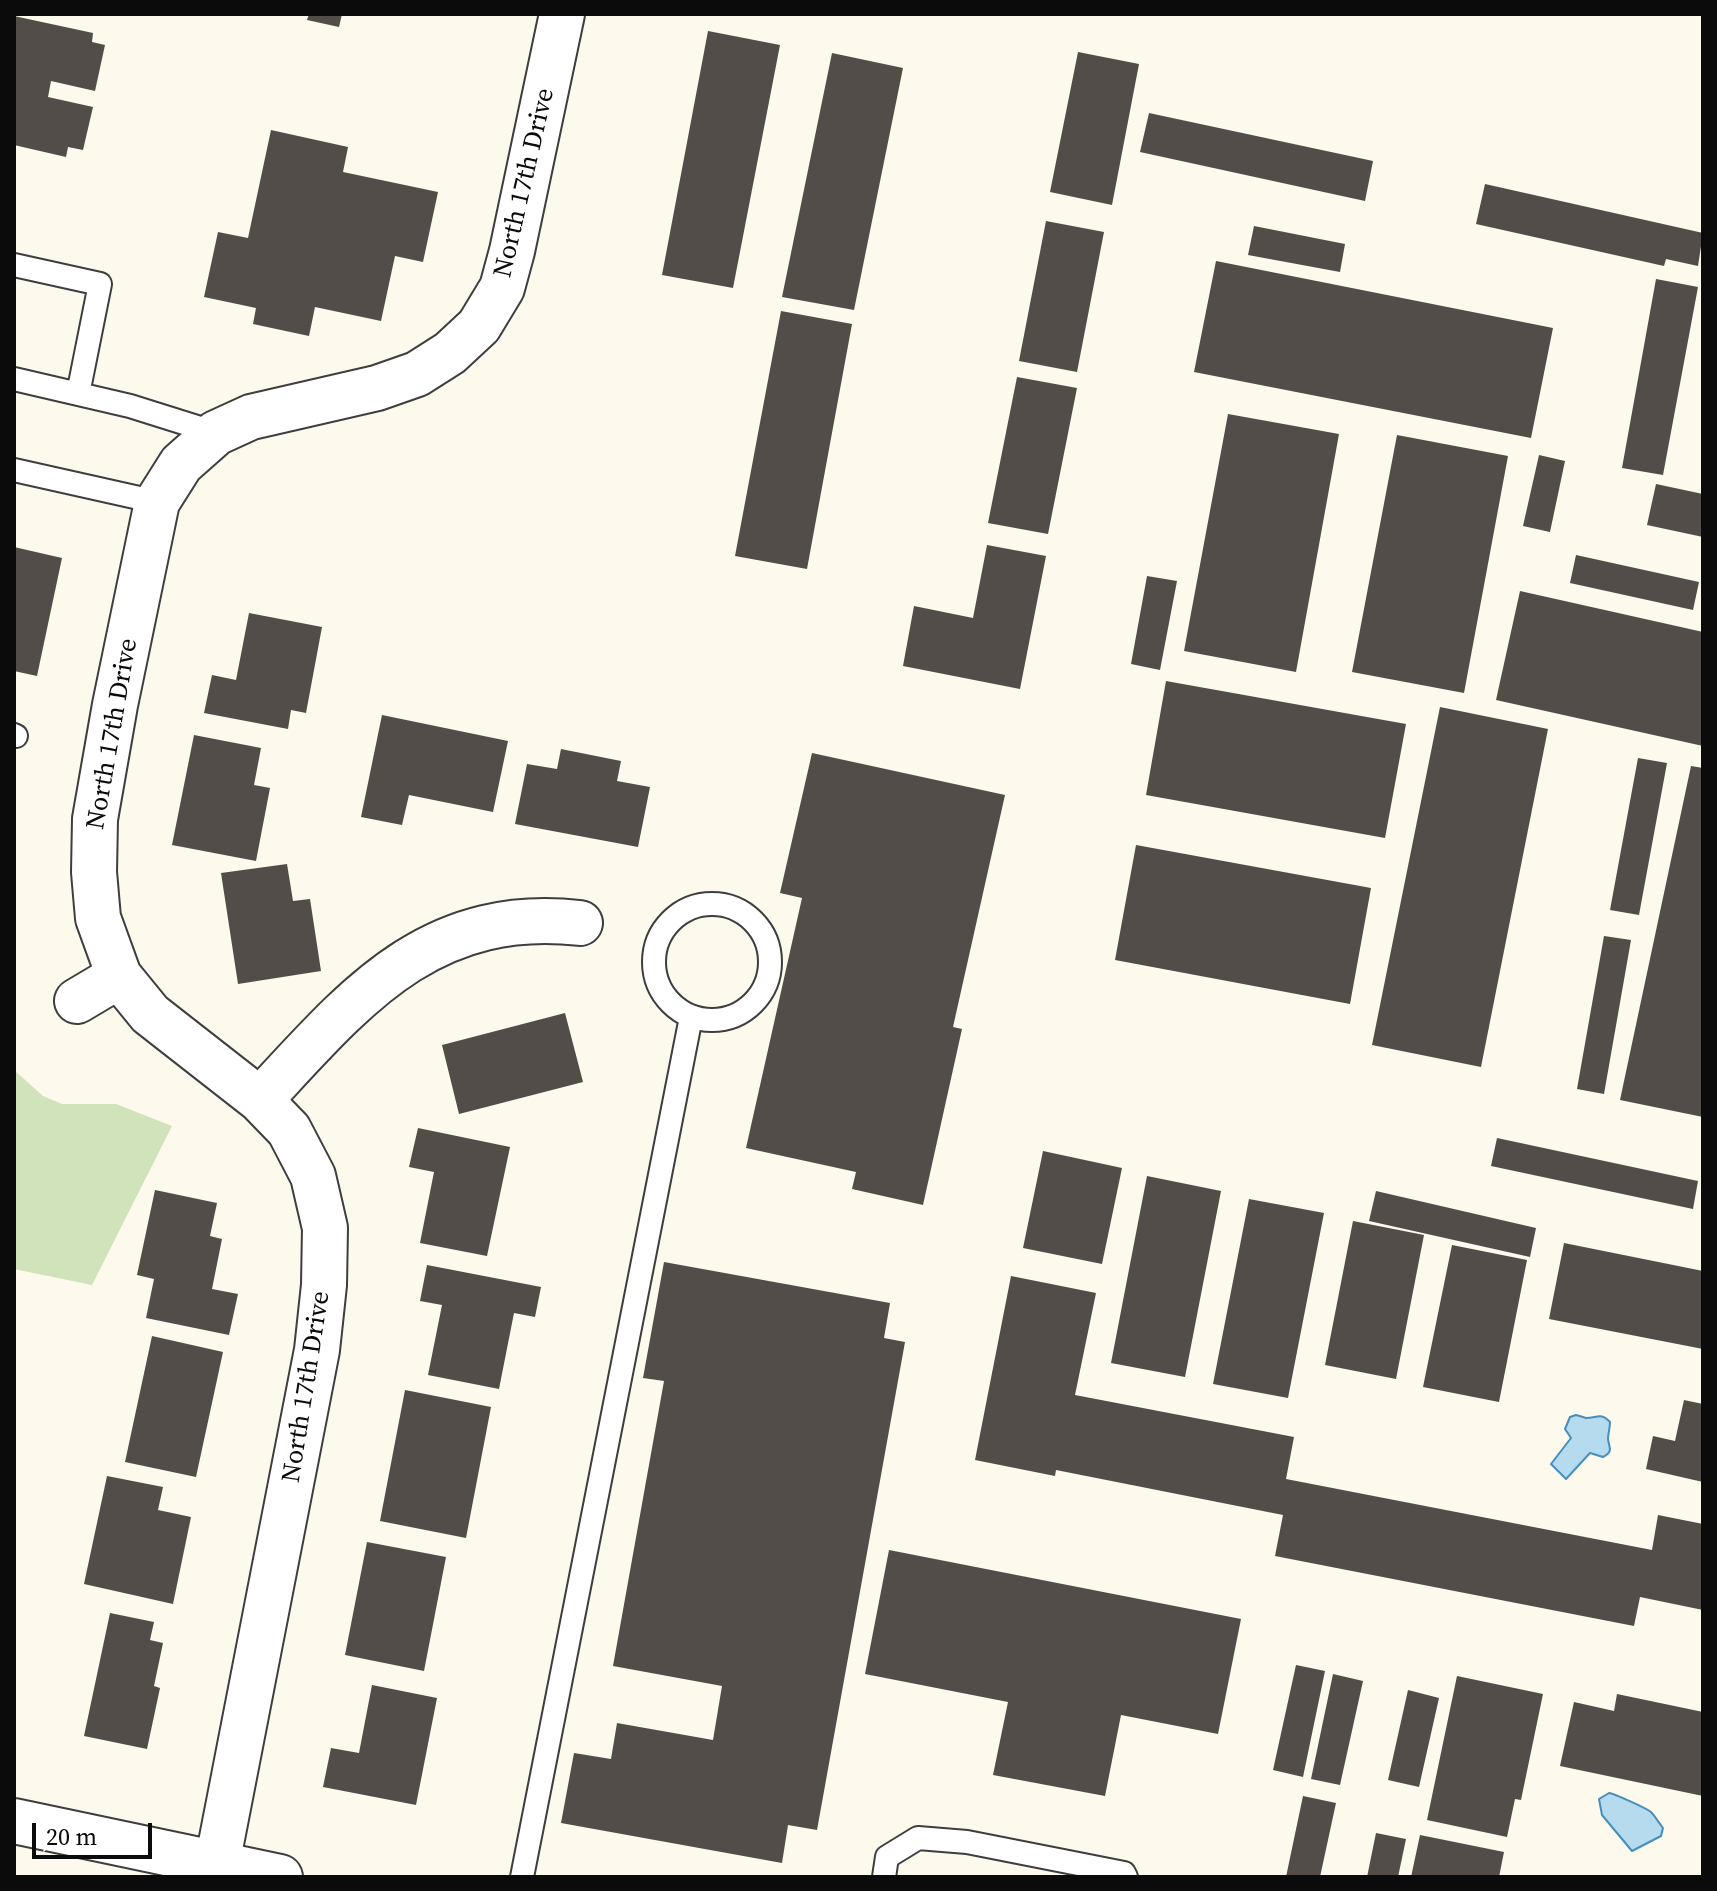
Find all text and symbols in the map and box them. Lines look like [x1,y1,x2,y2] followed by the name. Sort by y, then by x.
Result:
[488,85,562,281] street label: North 17th Drive
[81,636,145,832] street label: North 17th Drive
[276,1289,338,1485] street label: North 17th Drive
[36,1807,156,1857] scale bar
[46,1820,97,1853] text: 20 m

